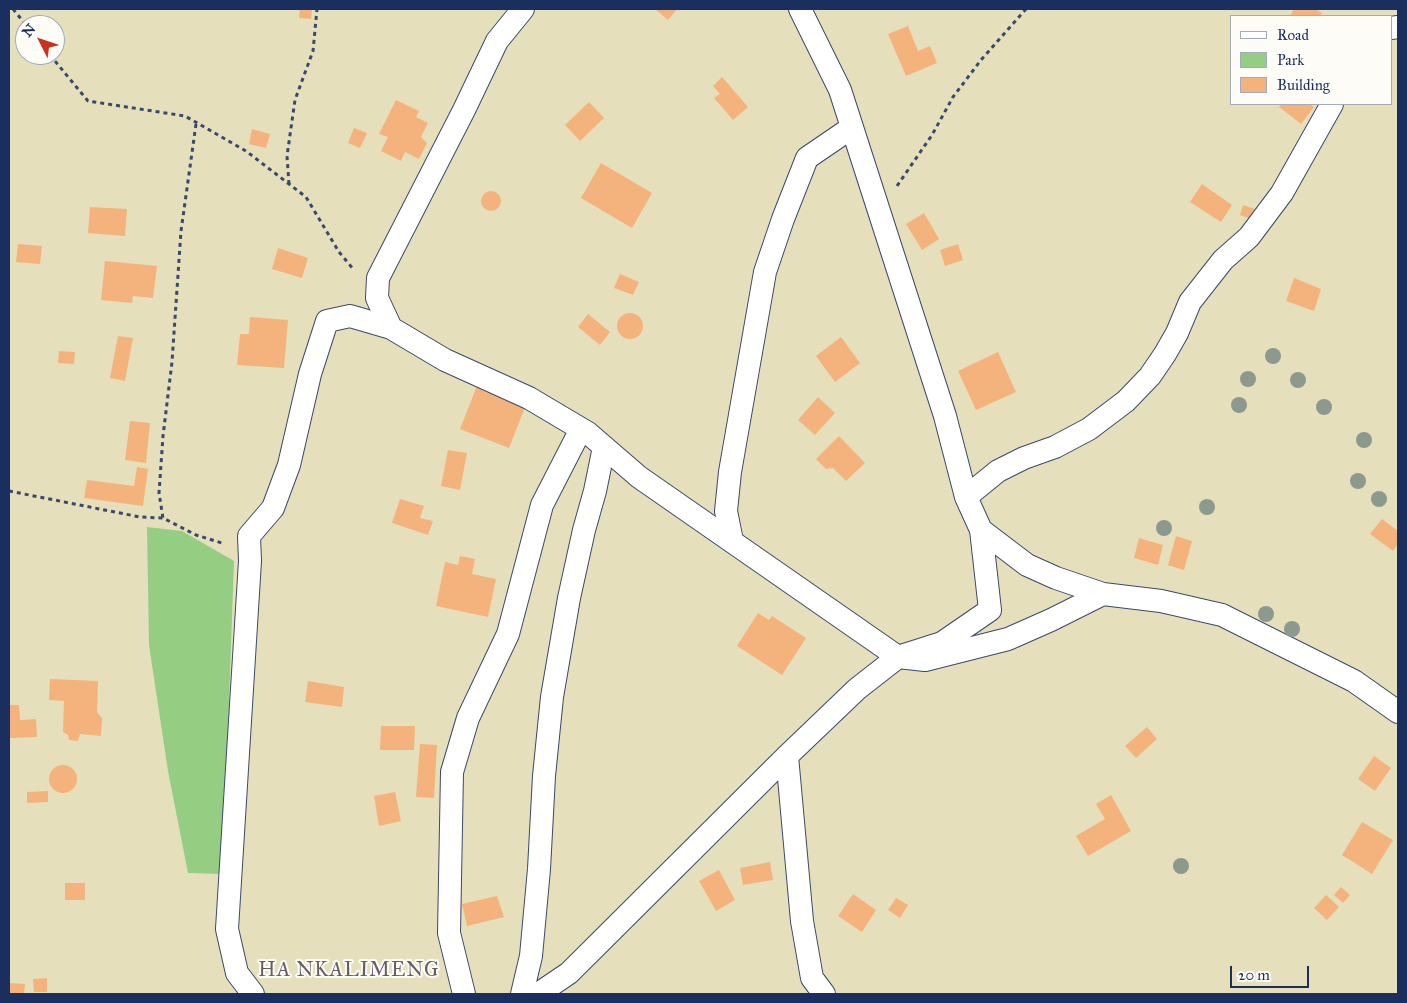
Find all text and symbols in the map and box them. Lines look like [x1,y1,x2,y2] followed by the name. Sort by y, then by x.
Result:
[15,15,65,65] north arrow
[1230,15,1392,105] legend
[19,20,39,41] text: N
[1277,26,1309,44] text: Road
[1277,51,1304,69] text: Park
[1277,76,1330,94] text: Building
[1232,956,1311,988] scale bar
[257,959,441,983] district label: HA NKALIMENG
[1238,966,1270,984] text: 20 m

